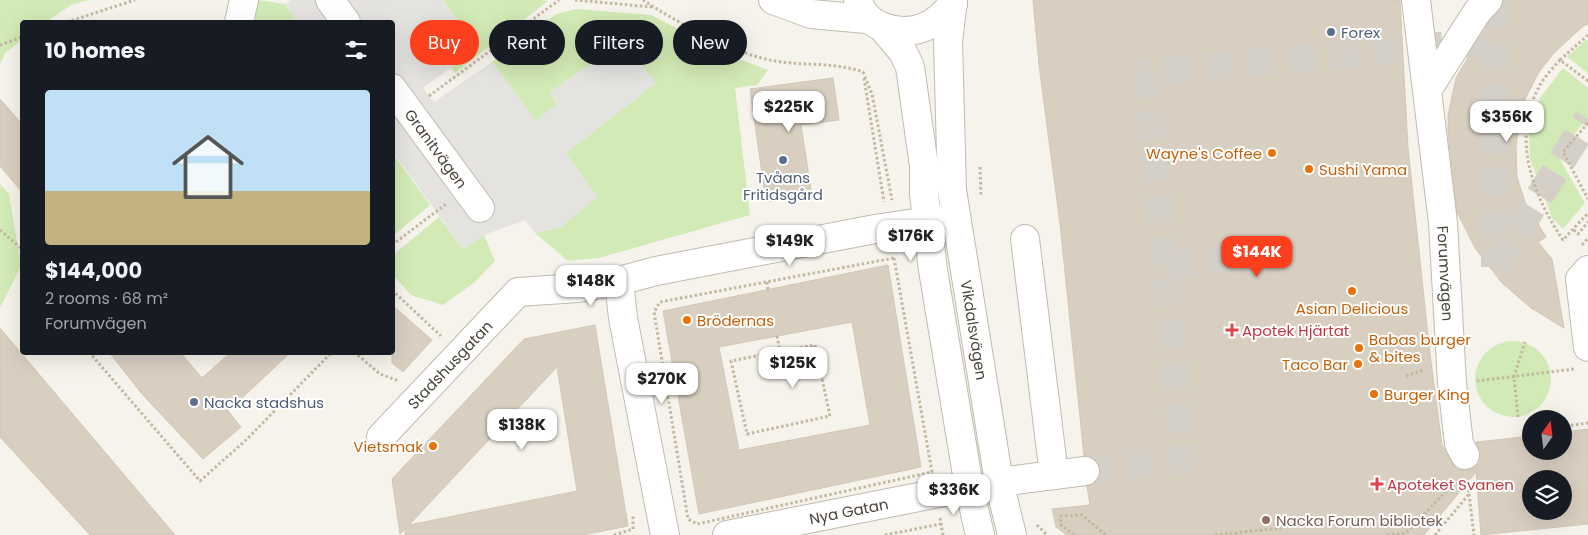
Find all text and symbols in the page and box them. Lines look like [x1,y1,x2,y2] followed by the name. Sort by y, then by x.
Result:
[410,20,479,65] chip: Buy
[489,20,565,65] chip: Rent
[575,20,663,65] chip: Filters
[673,20,747,65] chip: New
[1341,22,1380,43] place label: Forex
[1325,26,1337,38] marker: Forex
[45,36,145,65] text: 10 homes
[342,36,370,64] icon: filters
[754,90,824,133] pin: $225K
[764,95,814,118] text: $225K
[1472,100,1542,143] pin: $356K
[400,104,473,193] street label: Granitvägen
[1481,105,1533,128] text: $356K
[163,122,253,212] icon: home
[1146,143,1262,164] place label: Wayne's Coffee
[1266,147,1278,159] marker: Wayne's Coffee
[777,154,789,166] marker: Tvåans Fritidsgård
[1319,159,1407,180] place label: Sushi Yama
[1303,163,1315,175] marker: Sushi Yama
[743,167,823,205] place label: Tvåans Fritidsgård
[876,220,946,262] pin: $176K
[755,224,825,267] pin: $149K
[888,224,934,247] text: $176K
[1433,225,1459,322] street label: Forumvägen
[766,229,814,252] text: $149K
[1222,236,1292,278] pin: $144K
[1232,240,1282,263] text: $144K
[45,256,142,285] text: $144,000
[556,264,626,307] pin: $148K
[567,269,615,292] text: $148K
[956,278,993,381] street label: Vikdalsvägen
[1346,285,1358,297] marker: Asian Delicious
[45,287,168,310] text: 2 rooms · 68 m²
[1296,298,1408,319] place label: Asian Delicious
[697,310,774,331] place label: Brödernas
[45,312,147,335] text: Forumvägen
[681,314,693,326] marker: Brödernas
[403,315,497,413] street label: Stadshusgatan
[1242,320,1349,341] place label: Apotek Hjärtat
[1226,324,1238,336] marker: Apotek Hjärtat
[1369,329,1471,367] place label: Babas burger & bites
[1353,342,1365,354] marker: Babas burger & bites
[758,346,828,389] pin: $125K
[769,351,817,374] text: $125K
[1282,354,1348,375] place label: Taco Bar
[1352,358,1364,370] marker: Taco Bar
[627,362,697,405] pin: $270K
[637,367,687,390] text: $270K
[1384,384,1470,405] place label: Burger King
[1368,388,1380,400] marker: Burger King
[204,392,324,413] place label: Nacka stadshus
[188,396,200,408] marker: Nacka stadshus
[487,408,557,451] pin: $138K
[1522,410,1572,460] north arrow
[1522,410,1572,520] map controls
[498,413,546,436] text: $138K
[353,436,423,457] place label: Vietsmak
[427,440,439,452] marker: Vietsmak
[1522,470,1572,520] button: layers
[919,474,989,516] pin: $336K
[1387,474,1514,495] place label: Apoteket Svanen
[928,478,980,501] text: $336K
[1371,478,1383,490] marker: Apoteket Svanen
[807,493,890,529] street label: Nya Gatan
[1276,510,1443,531] place label: Nacka Forum bibliotek
[1260,514,1272,526] marker: Nacka Forum bibliotek

